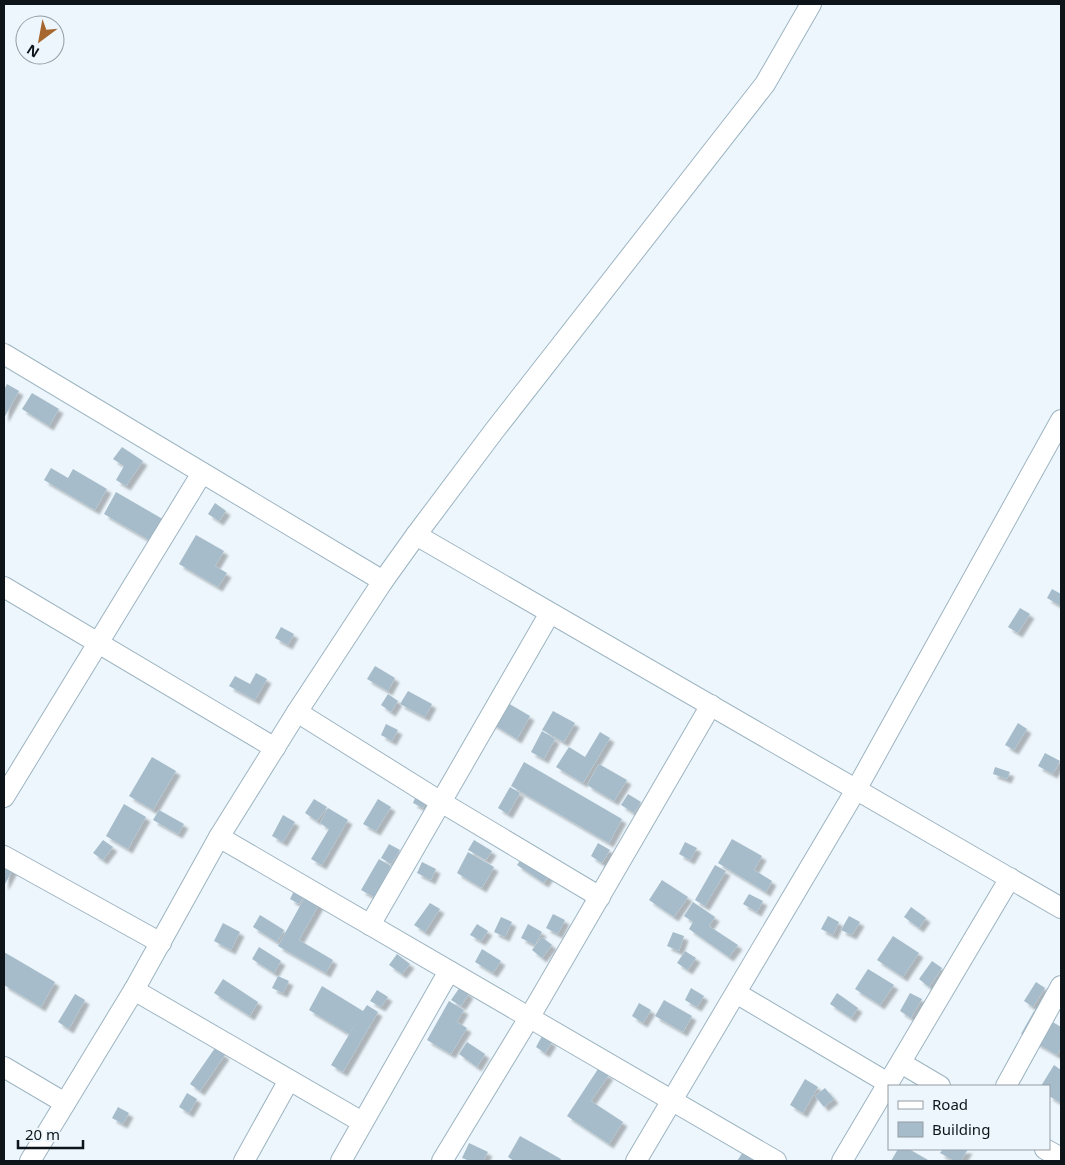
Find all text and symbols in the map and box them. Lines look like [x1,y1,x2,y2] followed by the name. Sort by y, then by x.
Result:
[15,15,65,65] north arrow
[23,40,43,63] text: N
[888,1085,1050,1150] legend
[932,1094,968,1114] text: Road
[18,1118,82,1150] scale bar
[932,1119,990,1139] text: Building
[25,1124,60,1144] text: 20 m

